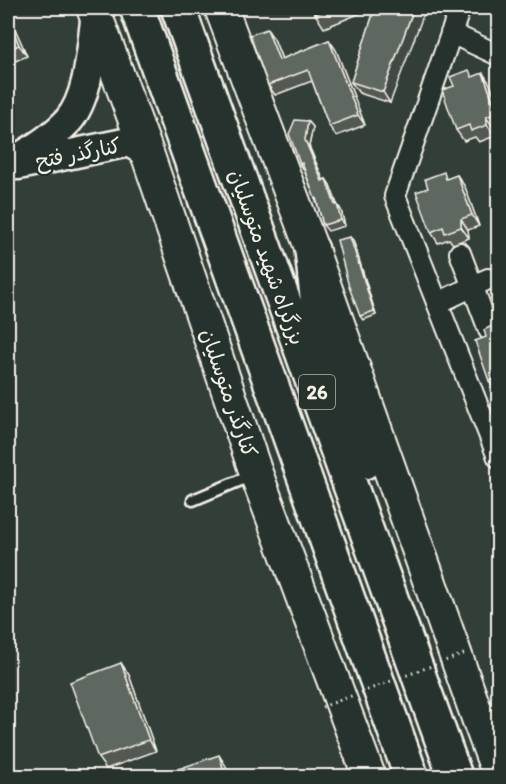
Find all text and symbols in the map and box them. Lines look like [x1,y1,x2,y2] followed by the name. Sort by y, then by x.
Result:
[33,132,123,175] street label: کنارگذر فتح
[223,166,310,349] street label: بزرگراه شهید متوسلیان
[194,325,263,461] street label: کنارگذر متوسلیان
[299,375,335,409] road number: 26

